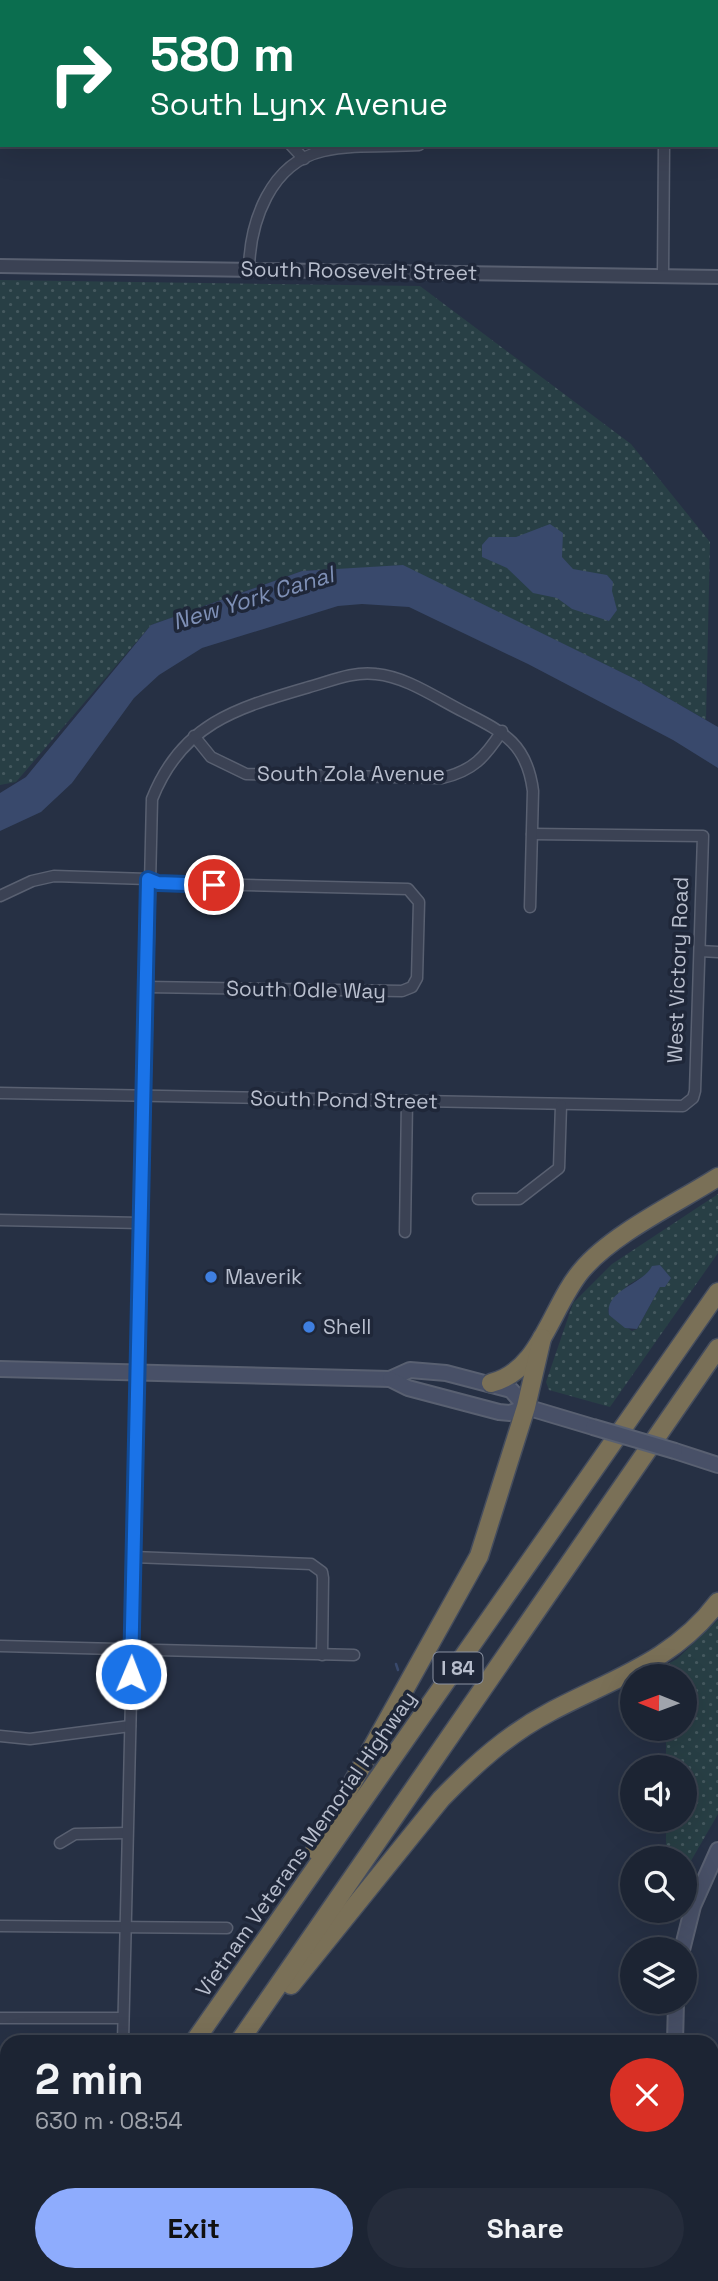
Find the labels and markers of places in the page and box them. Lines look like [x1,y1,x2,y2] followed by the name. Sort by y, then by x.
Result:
[184,855,244,915] pin
[225,1263,302,1290] place label: Maverik
[203,1269,219,1285] marker: Maverik
[323,1313,371,1340] place label: Shell
[301,1319,317,1335] marker: Shell

